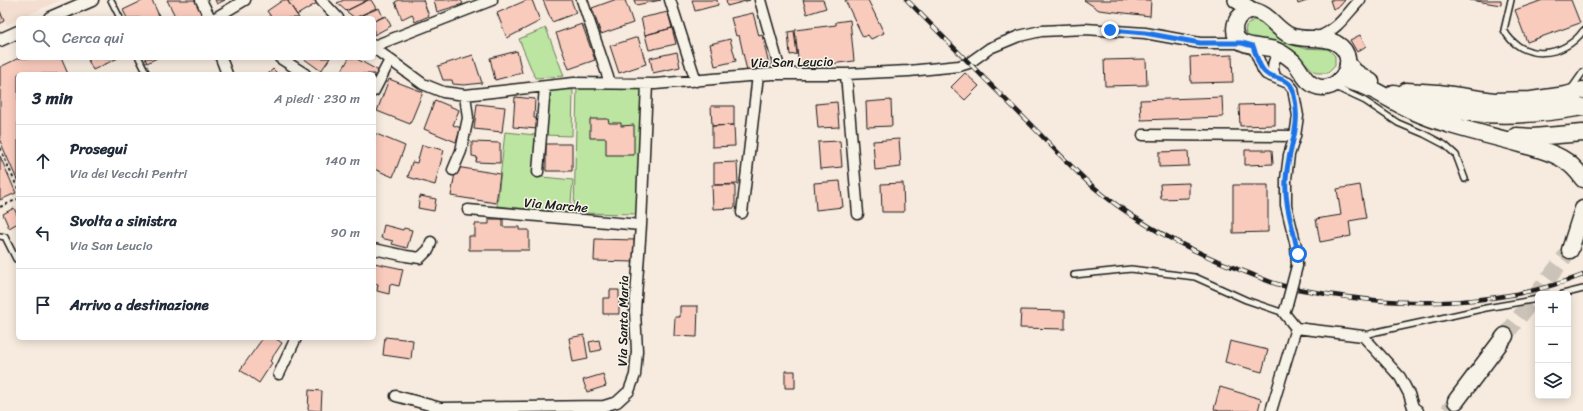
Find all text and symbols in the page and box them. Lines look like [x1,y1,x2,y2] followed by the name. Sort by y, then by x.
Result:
[16,16,376,60] search box
[1101,21,1119,39] route end
[62,25,124,51] text: Cerca qui
[30,27,52,49] icon: search
[750,50,834,74] street label: Via San Leucio
[32,83,73,113] text: 3 min
[274,87,360,110] text: A piedi · 230 m
[70,136,127,162] text: Prosegui
[325,149,360,172] text: 140 m
[32,150,54,172] icon: ahead
[70,162,187,185] text: Via dei Vecchi Pentri
[523,191,589,219] street label: Via Marche
[70,208,177,234] text: Svolta a sinistra
[330,221,360,244] text: 90 m
[32,222,54,244] icon: left
[70,234,153,257] text: Via San Leucio
[1289,245,1307,263] route start
[611,275,635,367] street label: Via Santa Maria
[1535,291,1571,399] map controls
[1535,291,1571,327] button: +
[70,292,209,318] text: Arrivo a destinazione
[32,294,54,316] icon: arrive
[1535,327,1571,363] button: −
[1535,363,1571,399] button: layers

